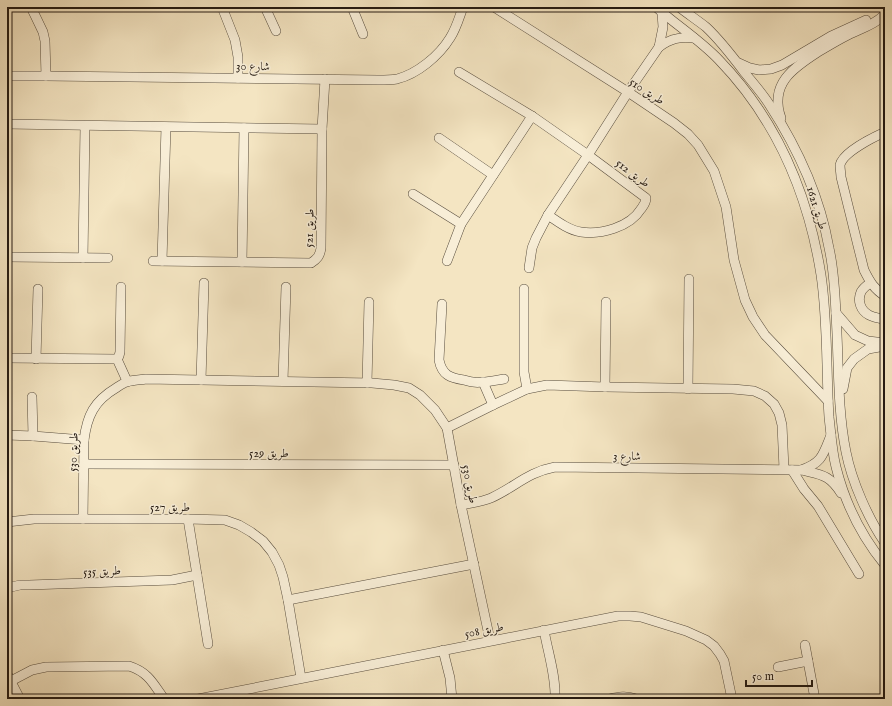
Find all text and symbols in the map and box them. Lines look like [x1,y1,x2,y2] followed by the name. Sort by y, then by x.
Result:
[236,59,270,77] street label: شارع 30
[626,74,667,108] street label: طريق 510
[613,156,653,191] street label: طريق 512
[803,185,830,232] street label: طريق 1621
[301,208,318,248] street label: طريق 521
[65,432,82,472] street label: طريق 530
[249,446,289,461] street label: طريق 529
[613,449,641,467] street label: شارع 3
[458,463,481,505] street label: طريق 530
[150,500,190,515] street label: طريق 527
[83,563,121,580] street label: طريق 535
[463,619,505,642] street label: طريق 508
[746,662,812,688] scale bar
[752,669,774,684] text: 50 m

